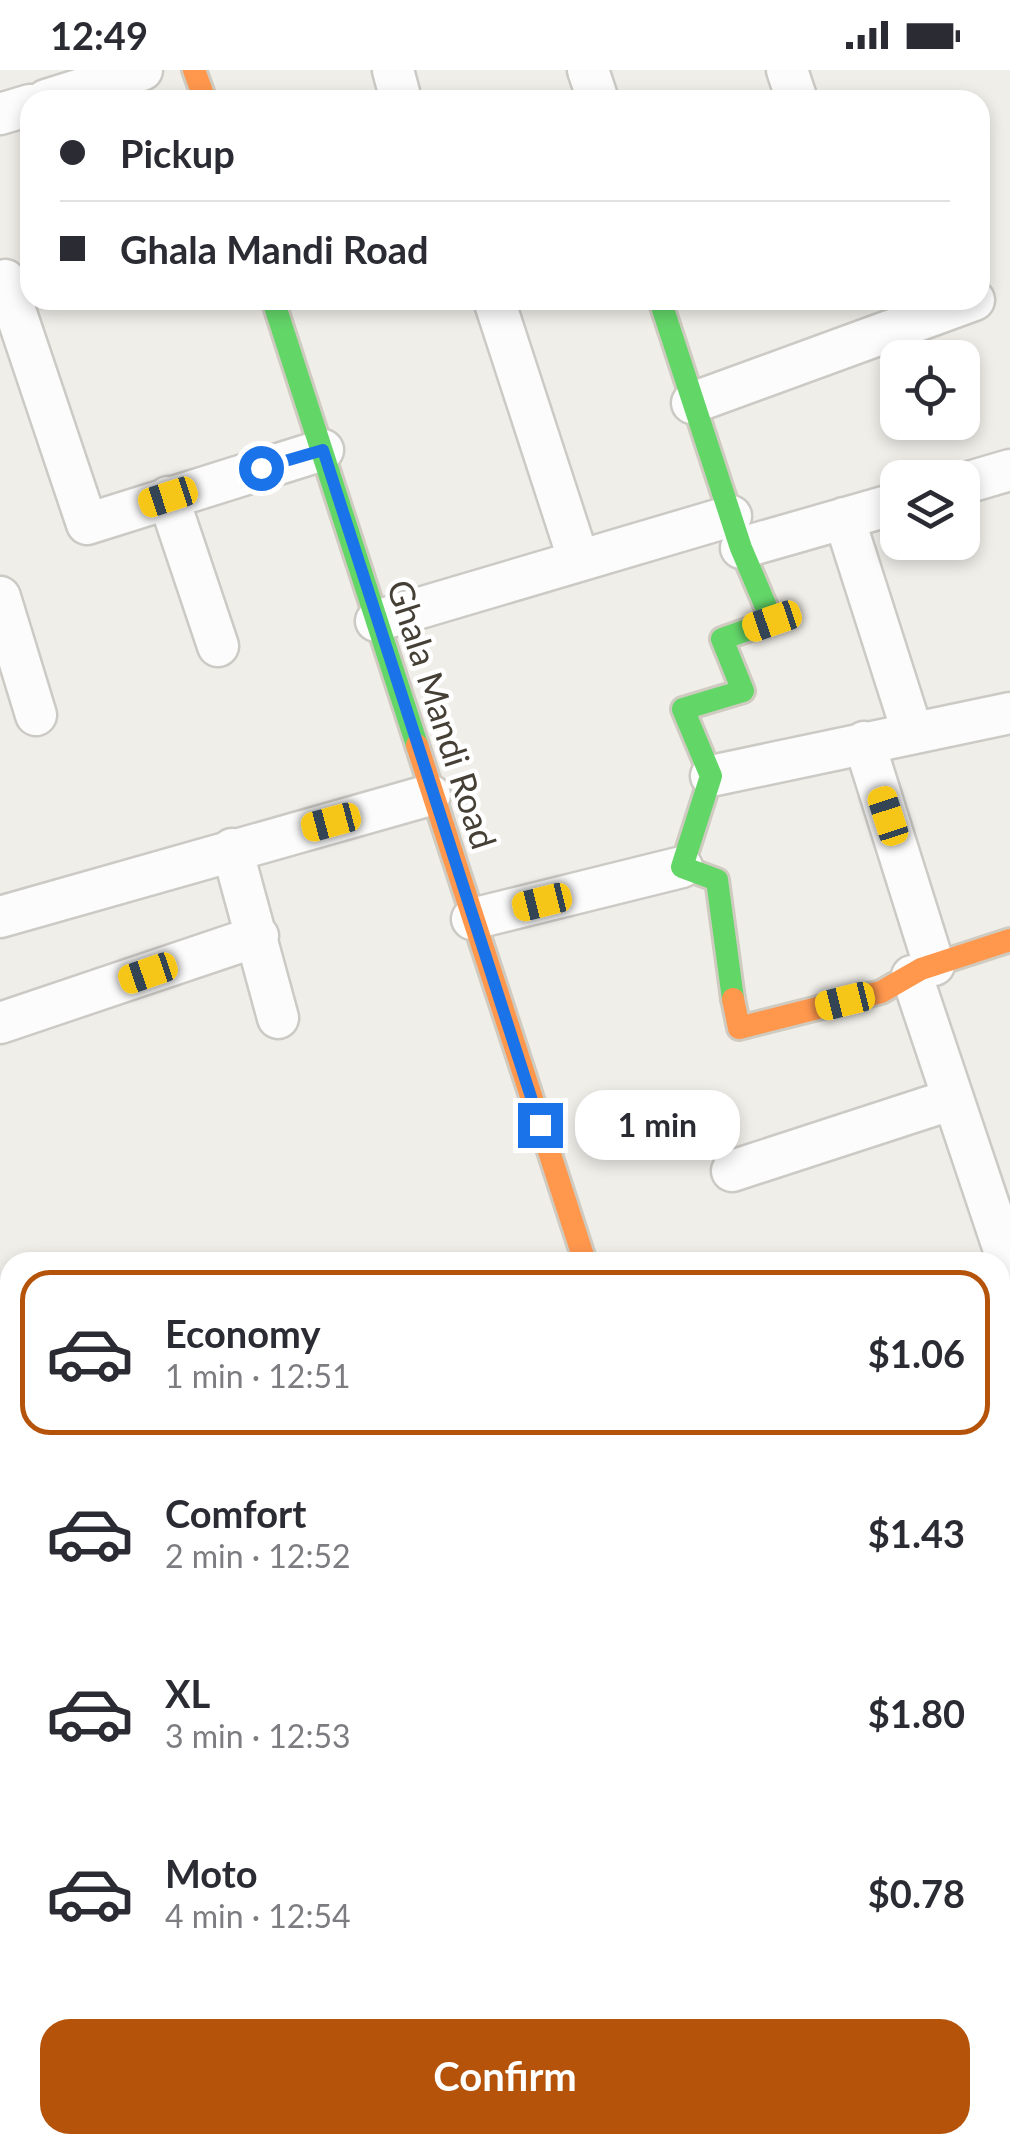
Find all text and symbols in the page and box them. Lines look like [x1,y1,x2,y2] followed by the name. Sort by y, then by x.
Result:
[50,12,148,58] text: 12:49
[120,130,235,176] text: Pickup
[120,226,429,272] text: Ghala Mandi Road
[880,340,980,560] map controls
[880,340,980,440] button: locate
[239,446,284,491] route start
[880,460,980,560] button: layers
[135,473,201,521] car
[380,574,506,854] street label: Ghala Mandi Road
[739,597,805,645] car
[864,783,912,849] car
[298,800,364,844] car
[509,880,575,924] car
[115,949,181,997] car
[812,979,878,1023] car
[575,1090,740,1160] callout: 1 min
[518,1103,563,1148] route end
[618,1105,697,1144] text: 1 min
[45,1308,135,1398] icon: car
[165,1310,320,1356] text: Economy
[868,1330,965,1376] text: $1.06
[165,1356,351,1395] text: 1 min · 12:51
[45,1488,135,1578] icon: car
[165,1490,306,1536] text: Comfort
[868,1510,965,1556] text: $1.43
[165,1536,351,1575] text: 2 min · 12:52
[45,1668,135,1758] icon: car
[165,1670,210,1716] text: XL
[868,1690,965,1736] text: $1.80
[165,1716,351,1755] text: 3 min · 12:53
[45,1848,135,1938] icon: car
[165,1850,258,1896] text: Moto
[868,1870,965,1916] text: $0.78
[165,1896,351,1935] text: 4 min · 12:54
[40,2019,970,2134] button: Confirm

